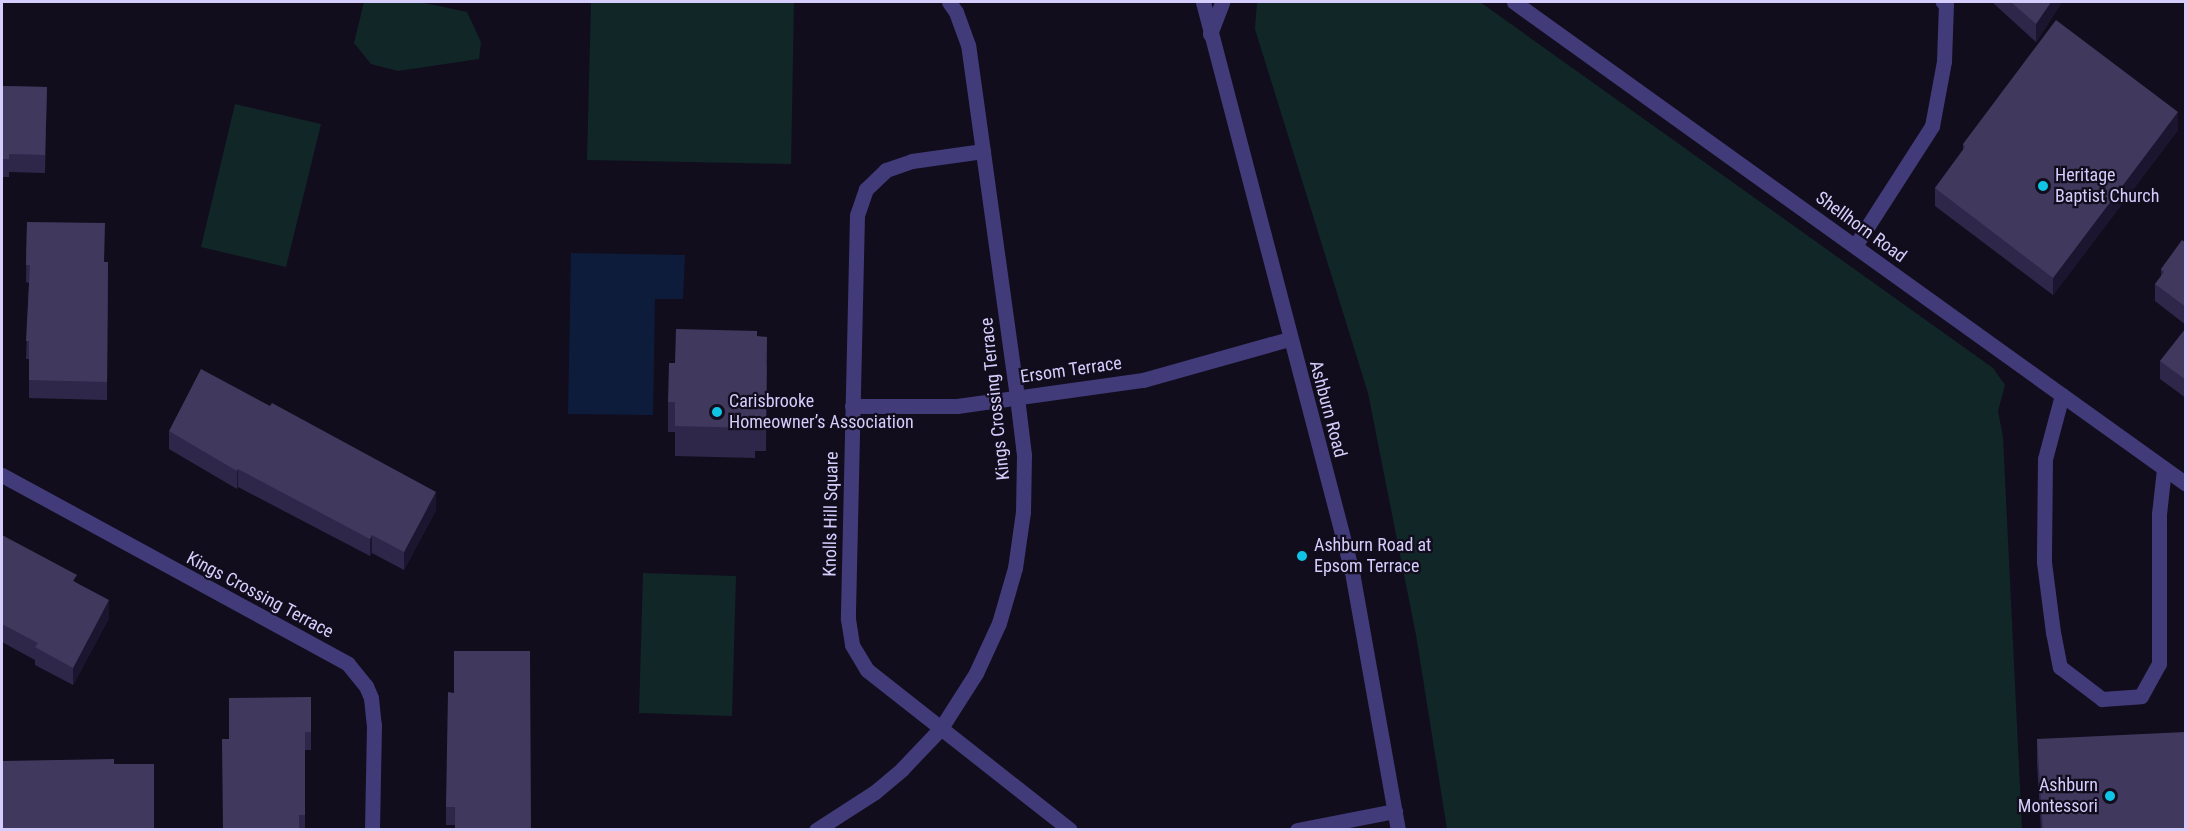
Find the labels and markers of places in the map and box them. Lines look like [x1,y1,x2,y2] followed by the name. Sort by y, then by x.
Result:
[2055,165,2159,207] place label: Heritage Baptist Church
[2036,179,2050,193] marker: Heritage Baptist Church
[729,391,914,434] place label: Carisbrooke Homeowner’s Association
[710,405,724,419] marker: Carisbrooke Homeowner’s Association
[1314,535,1431,578] place label: Ashburn Road at Epsom Terrace
[1295,549,1309,563] marker: Ashburn Road at Epsom Terrace
[2018,775,2098,818] place label: Ashburn Montessori
[2103,789,2117,803] marker: Ashburn Montessori

